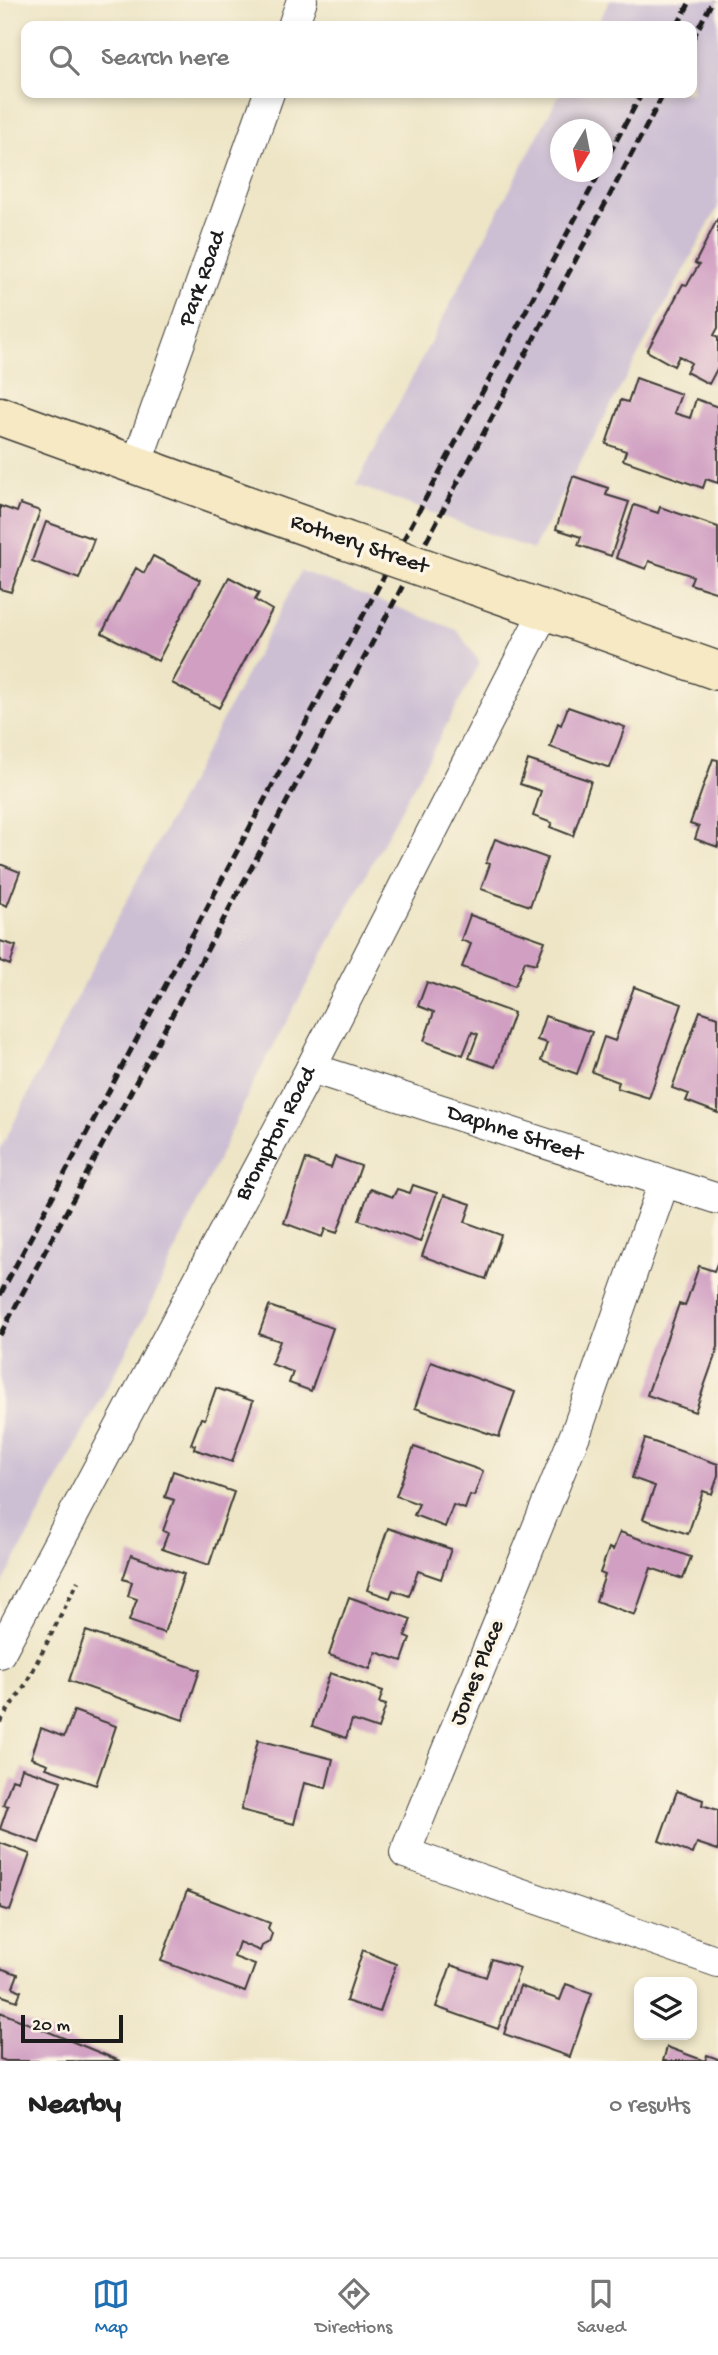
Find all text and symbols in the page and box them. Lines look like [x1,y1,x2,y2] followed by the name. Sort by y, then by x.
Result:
[21,21,697,98] search box
[45,41,83,79] icon: search
[101,44,229,75] text: Search here
[550,119,613,182] north arrow
[173,226,233,331] street label: Park Road
[287,509,433,582] street label: Rothery Street
[229,1061,323,1206] street label: Brompton Road
[442,1098,588,1169] street label: Daphne Street
[445,1615,512,1730] street label: Jones Place
[634,1977,697,2040] map controls
[634,1977,697,2040] button: layers
[21,2012,122,2044] scale bar
[32,2015,70,2038] text: 20 m
[28,2089,121,2124] text: Nearby
[609,2093,690,2120] text: 0 results
[92,2275,130,2340] tab: Map
[315,2275,392,2340] tab: Directions
[577,2275,626,2340] tab: Saved

